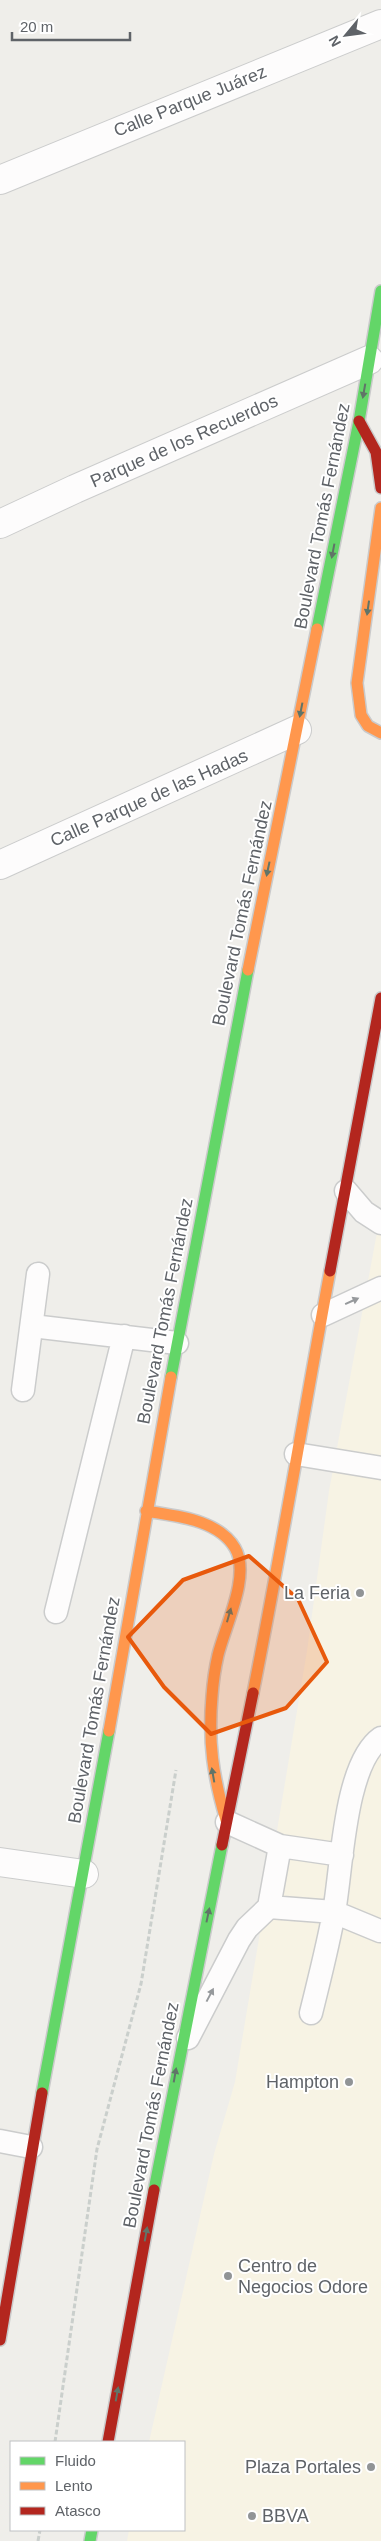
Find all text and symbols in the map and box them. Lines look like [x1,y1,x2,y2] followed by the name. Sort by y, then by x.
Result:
[12,10,130,42] scale bar
[321,10,371,60] north arrow
[20,18,53,35] text: 20 m
[325,33,344,50] text: N
[111,61,269,141] street label: Calle Parque Juárez
[359,383,367,399] one-way arrow
[87,391,281,491] street label: Parque de los Recuerdos
[290,401,354,631] street label: Boulevard Tomás Fernández
[329,543,337,558] one-way arrow
[363,601,371,617] one-way arrow
[297,702,305,718] one-way arrow
[47,745,251,851] street label: Calle Parque de las Hadas
[208,799,276,1027] street label: Boulevard Tomás Fernández
[264,862,272,878] one-way arrow
[133,1196,197,1426] street label: Boulevard Tomás Fernández
[345,1297,359,1305] one-way arrow
[284,1583,351,1603] place label: La Feria
[354,1587,366,1599] marker: La Feria
[64,1595,124,1825] street label: Boulevard Tomás Fernández
[226,1607,234,1622] one-way arrow
[209,1767,217,1783] one-way arrow
[204,1907,212,1923] one-way arrow
[206,1988,214,2003] one-way arrow
[119,2000,183,2230] street label: Boulevard Tomás Fernández
[172,2066,180,2082] one-way arrow
[266,2072,339,2092] place label: Hampton
[343,2076,355,2088] marker: Hampton
[143,2226,151,2242] one-way arrow
[238,2256,368,2297] place label: Centro de Negocios Odore
[222,2270,234,2282] marker: Centro de Negocios Odore
[113,2387,121,2402] one-way arrow
[10,2441,185,2531] legend
[55,2452,96,2469] text: Fluido
[245,2457,361,2477] place label: Plaza Portales
[365,2461,377,2473] marker: Plaza Portales
[55,2477,93,2494] text: Lento
[55,2502,101,2519] text: Atasco
[262,2506,309,2526] place label: BBVA
[246,2510,258,2522] marker: BBVA

